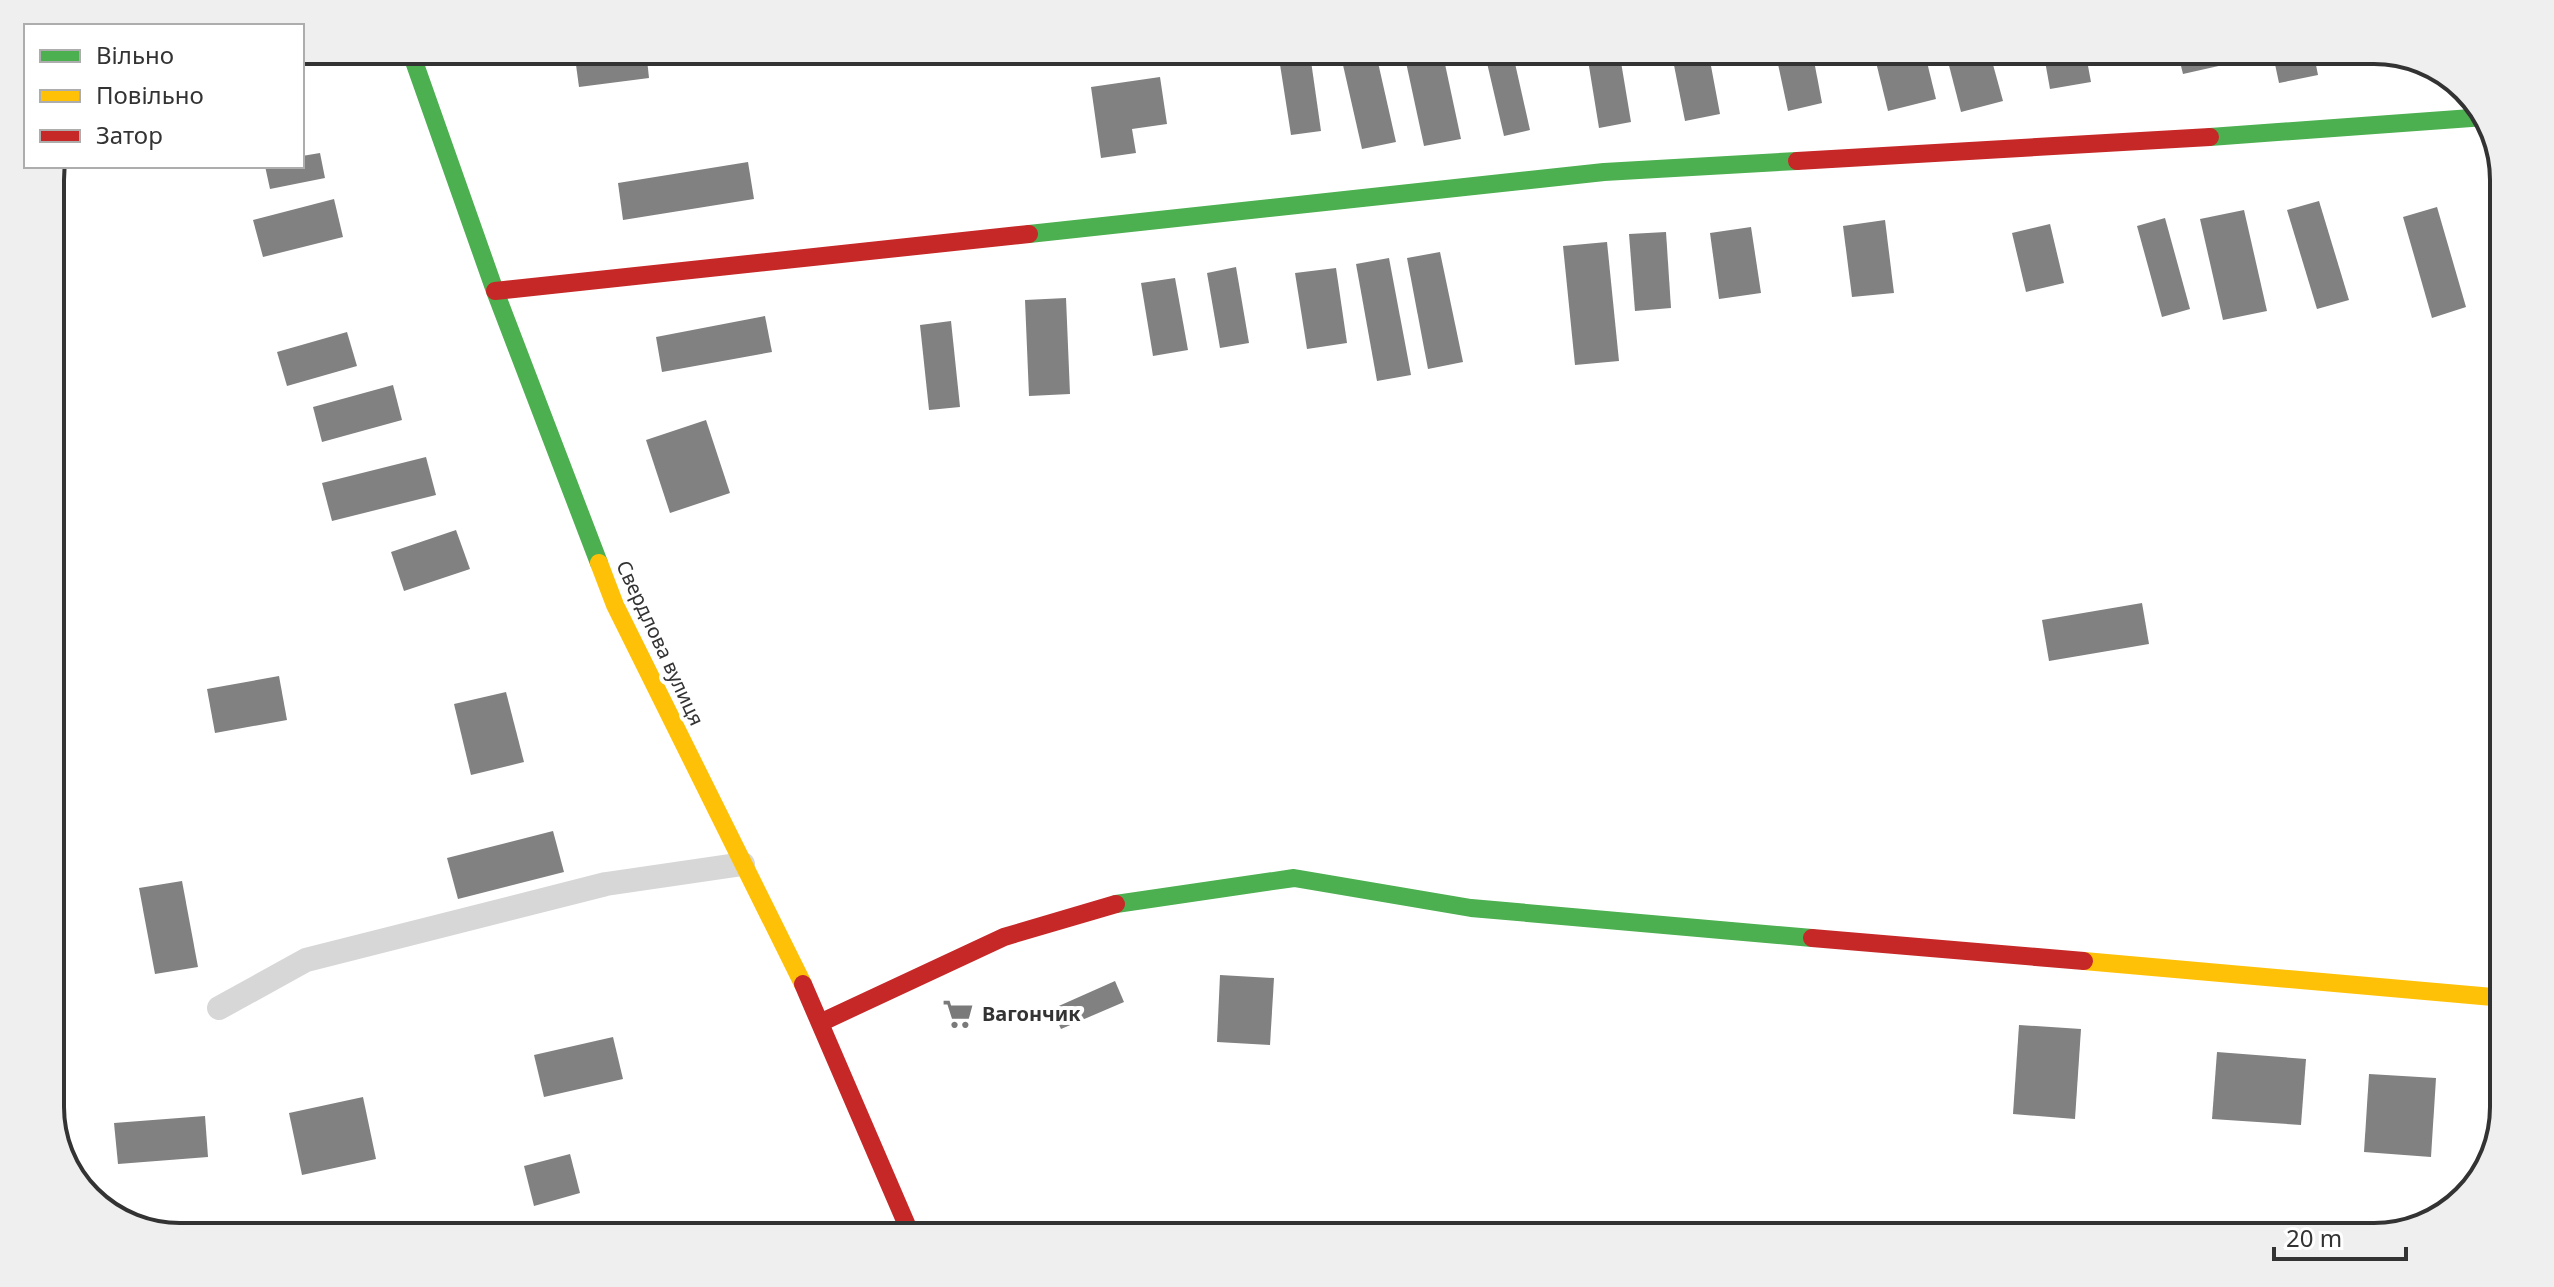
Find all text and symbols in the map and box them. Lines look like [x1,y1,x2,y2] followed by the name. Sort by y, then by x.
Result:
[24,24,304,168] legend
[96,38,174,71] text: Вільно
[96,78,204,111] text: Повільно
[96,118,163,151] text: Затор
[610,556,711,730] street label: Свердлова вулиця
[941,997,975,1031] supermarket icon: Вагончик
[982,1000,1081,1027] place label: Вагончик
[2274,1211,2406,1261] scale bar
[2286,1221,2342,1254] text: 20 m

